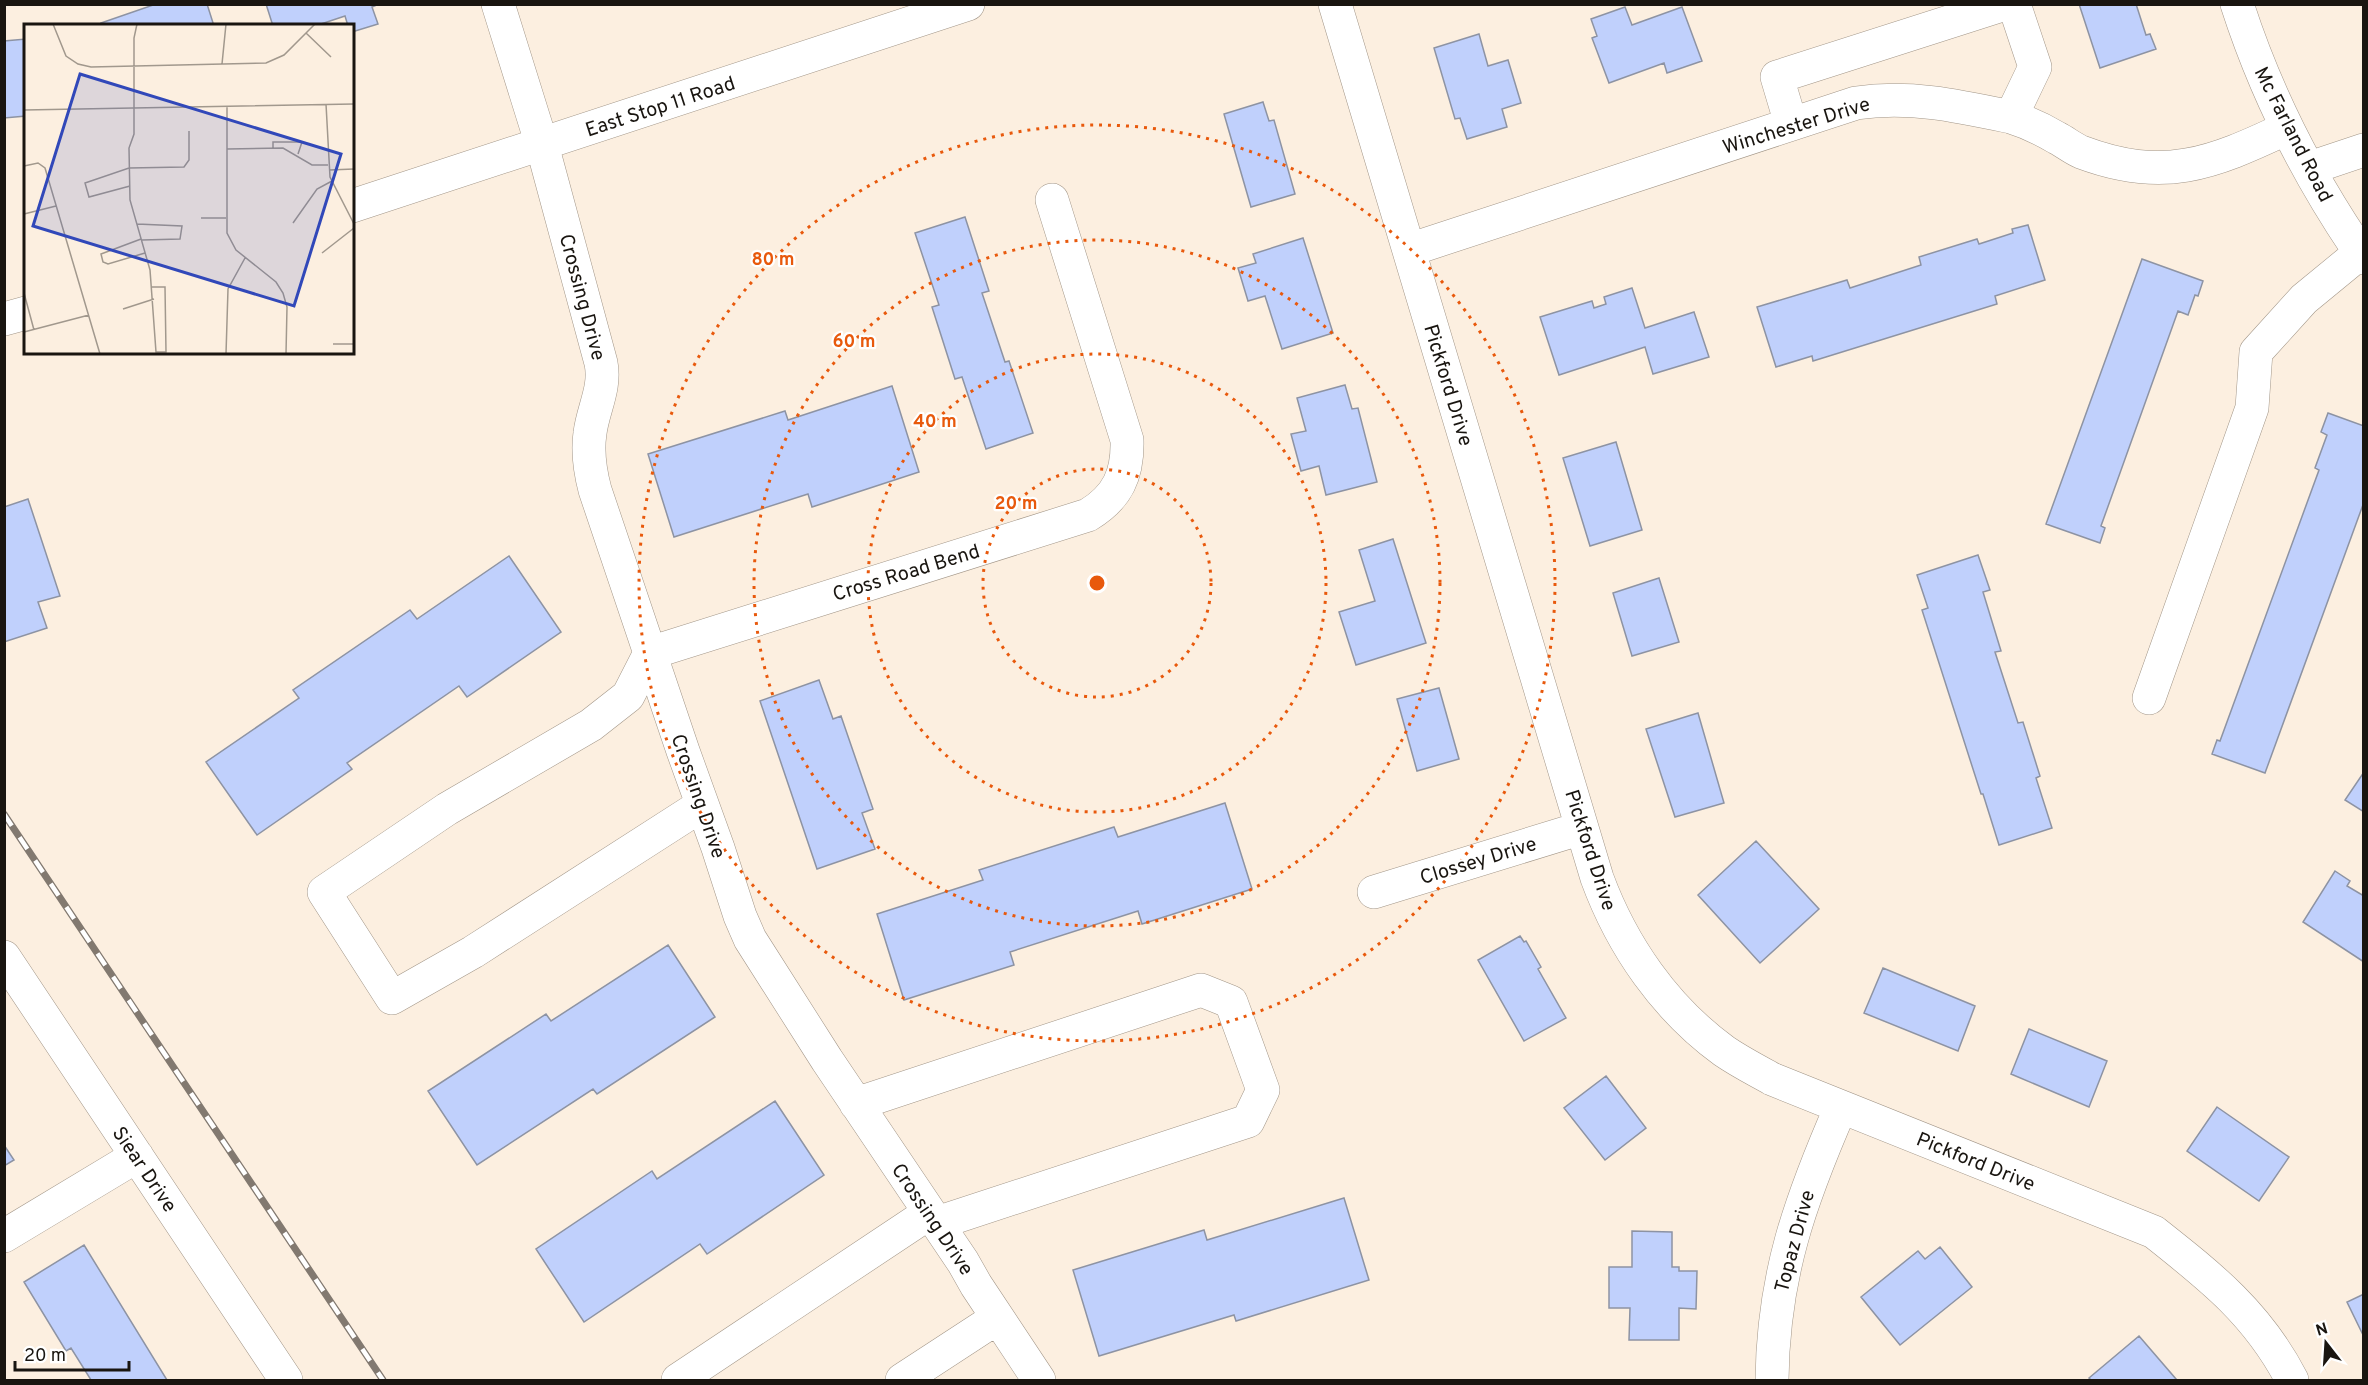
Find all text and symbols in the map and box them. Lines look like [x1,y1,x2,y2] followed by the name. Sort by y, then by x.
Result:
[24,24,354,354] inset map
[2247,63,2338,207] street label: Mc Farland Road
[582,71,739,144] street label: East Stop 11 Road
[1720,92,1874,162] street label: Winchester Drive
[552,231,610,364] street label: Crossing Drive
[751,249,795,272] text: 80 m
[1416,322,1478,450] street label: Pickford Drive
[832,331,876,354] text: 60 m
[913,411,957,434] text: 40 m
[994,493,1038,516] text: 20 m
[830,539,983,609] street label: Cross Road Bend
[1087,573,1107,593] centre of rings
[664,731,731,862] street label: Crossing Drive
[1557,787,1621,915] street label: Pickford Drive
[1417,832,1540,892] street label: Clossey Drive
[105,1122,182,1218] street label: Siear Drive
[1912,1127,2039,1199] street label: Pickford Drive
[884,1159,978,1281] street label: Crossing Drive
[1770,1187,1822,1296] street label: Topaz Drive
[2296,1313,2356,1373] north arrow
[2314,1319,2331,1342] text: N
[15,1334,129,1372] scale bar
[24,1345,66,1368] text: 20 m

